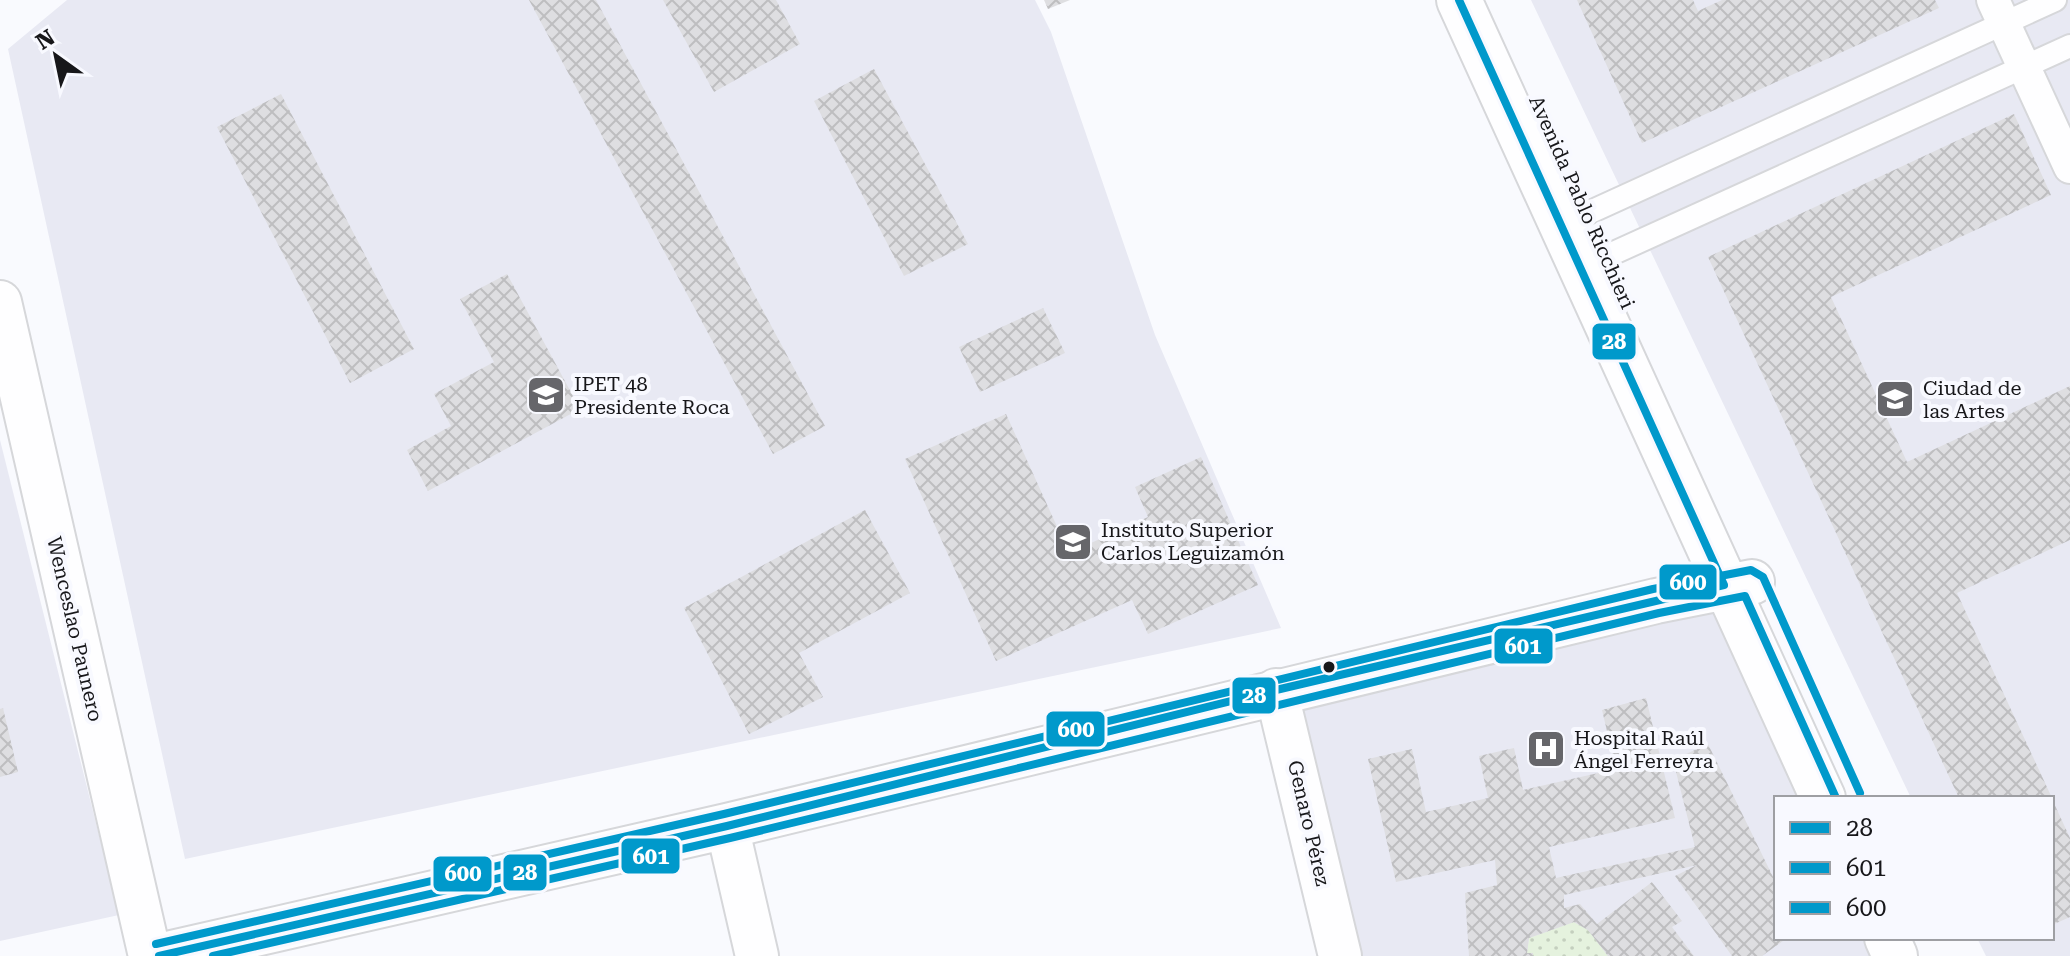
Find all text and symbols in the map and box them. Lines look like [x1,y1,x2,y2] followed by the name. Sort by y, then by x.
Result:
[16,16,96,96] north arrow
[31,25,59,55] text: N
[1524,92,1640,312] street label: Avenida Pablo Ricchieri
[1591,322,1637,361] line badge: 28
[1602,329,1626,354] text: 28
[574,372,730,419] place label: IPET 48 Presidente Roca
[525,374,567,416] school or university icon: IPET 48 Presidente Roca
[1923,376,2022,423] place label: Ciudad de las Artes
[1874,378,1916,420] school or university icon: Ciudad de las Artes
[1101,518,1285,565] place label: Instituto Superior Carlos Leguizamón
[1052,521,1094,563] school or university icon: Instituto Superior Carlos Leguizamón
[42,534,108,724] street label: Wenceslao Paunero
[1658,563,1718,601] line badge: 600
[1670,570,1706,595] text: 600
[1493,627,1554,665] line badge: 601
[1505,634,1541,659] text: 601
[1321,659,1337,675] unlabelled marker
[1231,676,1277,715] line badge: 28
[1242,683,1266,708] text: 28
[1045,710,1106,748] line badge: 600
[1058,717,1094,742] text: 600
[1574,726,1714,773] place label: Hospital Raúl Ángel Ferreyra
[1525,728,1567,770] hospital icon: Hospital Raúl Ángel Ferreyra
[1283,758,1335,888] street label: Genaro Pérez
[1774,796,2054,940] legend
[1846,814,1873,842] text: 28
[620,837,681,875] line badge: 601
[633,844,669,869] text: 601
[502,853,548,892] line badge: 28
[1846,854,1886,882] text: 601
[432,855,493,893] line badge: 600
[513,860,537,885] text: 28
[445,861,481,886] text: 600
[1846,894,1886,922] text: 600

